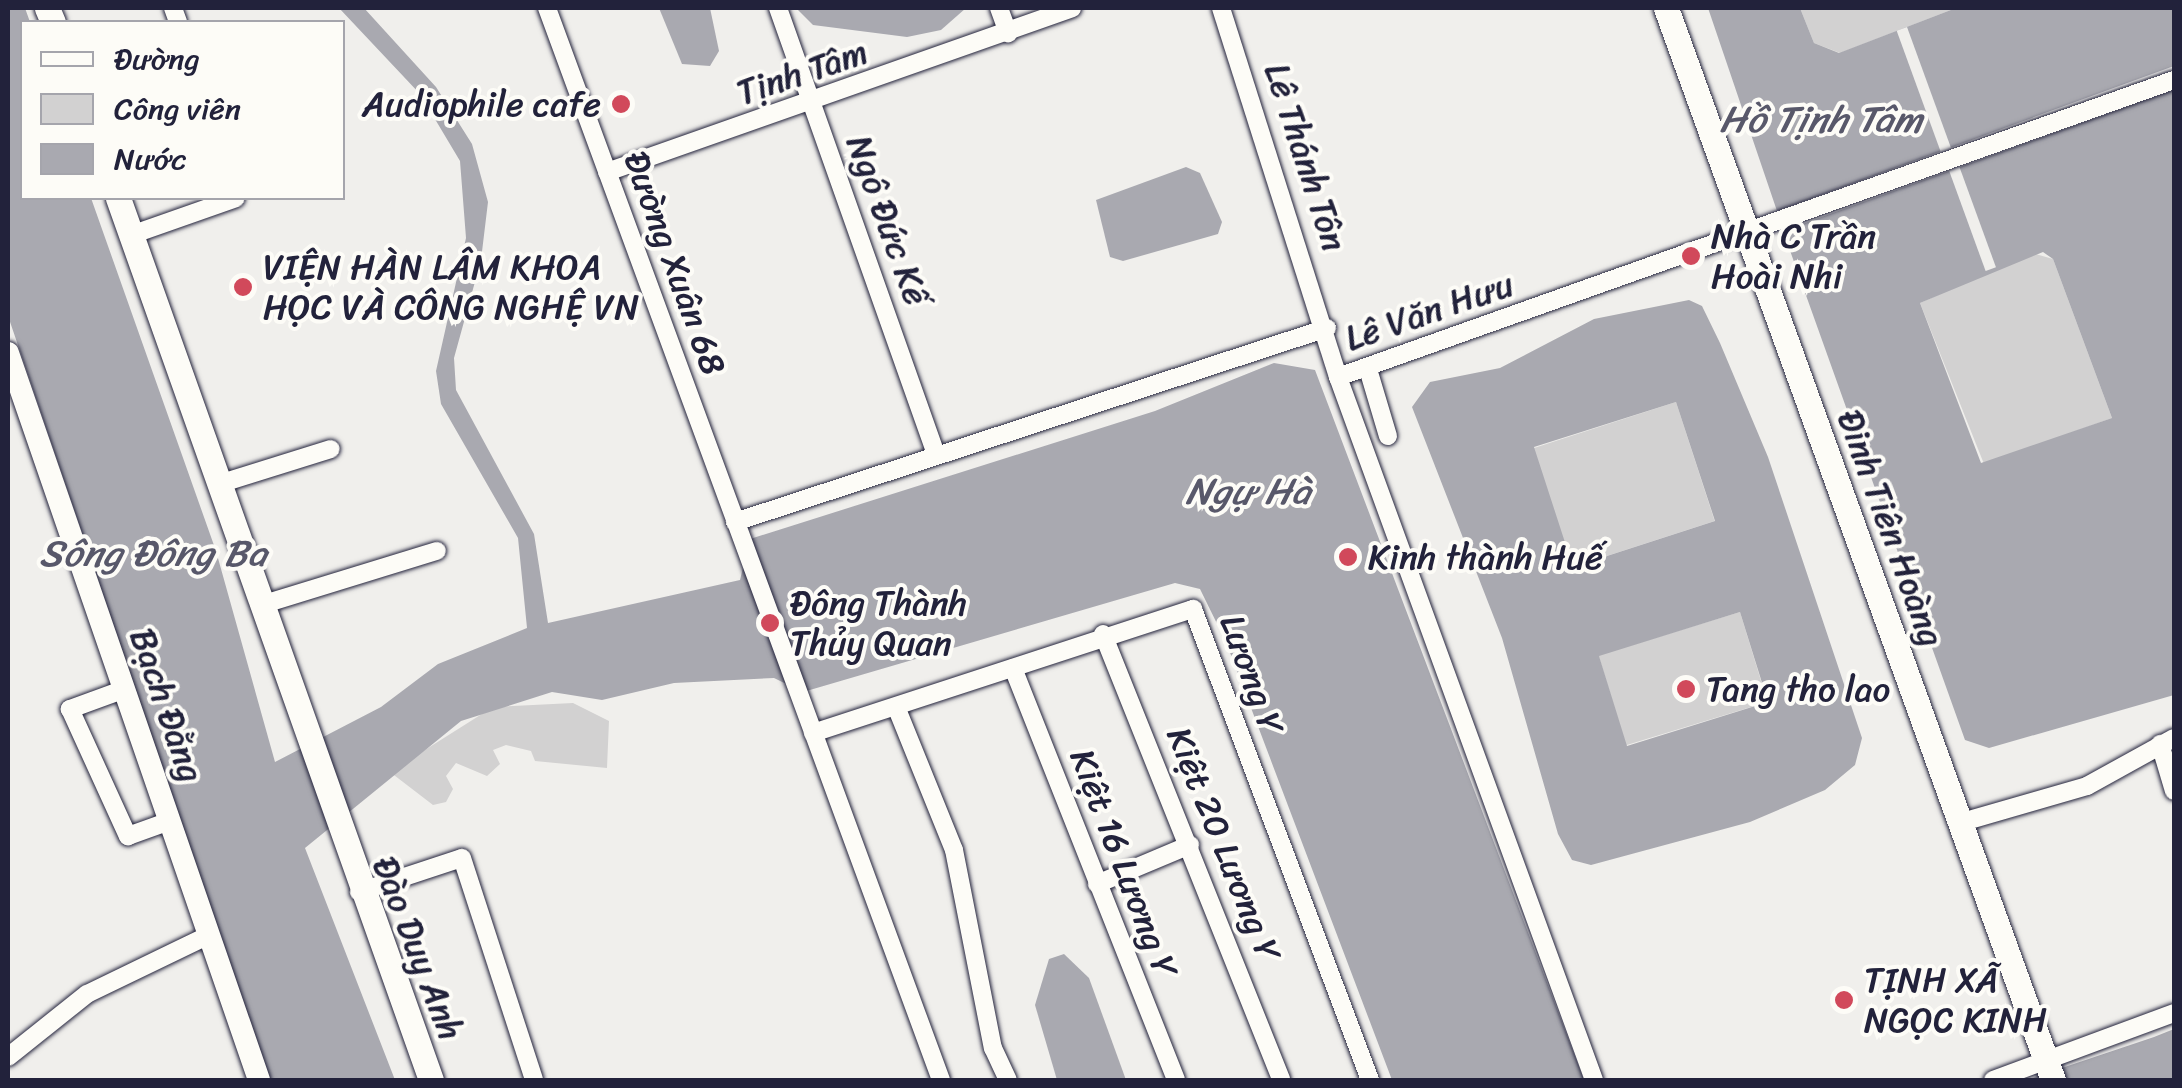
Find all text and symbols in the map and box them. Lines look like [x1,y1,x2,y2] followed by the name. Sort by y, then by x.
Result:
[20,20,345,200] legend
[731,30,873,114] street label: Tịnh Tâm
[114,32,200,86] text: Đường
[1255,56,1357,258] street label: Lê Thánh Tôn
[114,82,241,136] text: Công viên
[362,83,601,125] place label: Audiophile cafe
[610,93,632,115] marker: Audiophile cafe
[1719,97,1923,143] water label: Hồ Tịnh Tâm
[838,129,938,311] street label: Ngô Đức Kế
[114,132,186,186] text: Nước
[615,146,735,380] street label: Đường Xuân 68
[1711,215,1878,297] place label: Nhà C Trần Hoài Nhi
[1680,245,1702,267] marker: Nhà C Trần Hoài Nhi
[263,246,634,328] place label: VIỆN HÀN LÂM KHOA HỌC VÀ CÔNG NGHỆ VN
[1341,263,1517,359] street label: Lê Văn Hưu
[232,276,254,298] marker: VIỆN HÀN LÂM KHOA HỌC VÀ CÔNG NGHỆ VN
[1829,404,1953,652] street label: Đinh Tiên Hoàng
[1185,469,1311,515] water label: Ngự Hà
[39,531,267,577] water label: Sông Đông Ba
[1368,536,1604,578] place label: Kinh thành Huế
[1337,546,1359,568] marker: Kinh thành Huế
[790,582,967,664] place label: Đông Thành Thủy Quan
[1211,609,1293,739] street label: Lương Y
[759,612,781,634] marker: Đông Thành Thủy Quan
[121,623,213,787] street label: Bạch Đằng
[1706,668,1891,710] place label: Tang tho lao
[1675,678,1697,700] marker: Tang tho lao
[1158,721,1290,967] street label: Kiệt 20 Lương Y
[1061,743,1187,983] street label: Kiệt 16 Lương Y
[364,851,472,1045] street label: Đào Duy Anh
[1864,959,2047,1041] place label: TỊNH XÃ NGỌC KINH
[1833,989,1855,1011] marker: TỊNH XÃ NGỌC KINH

